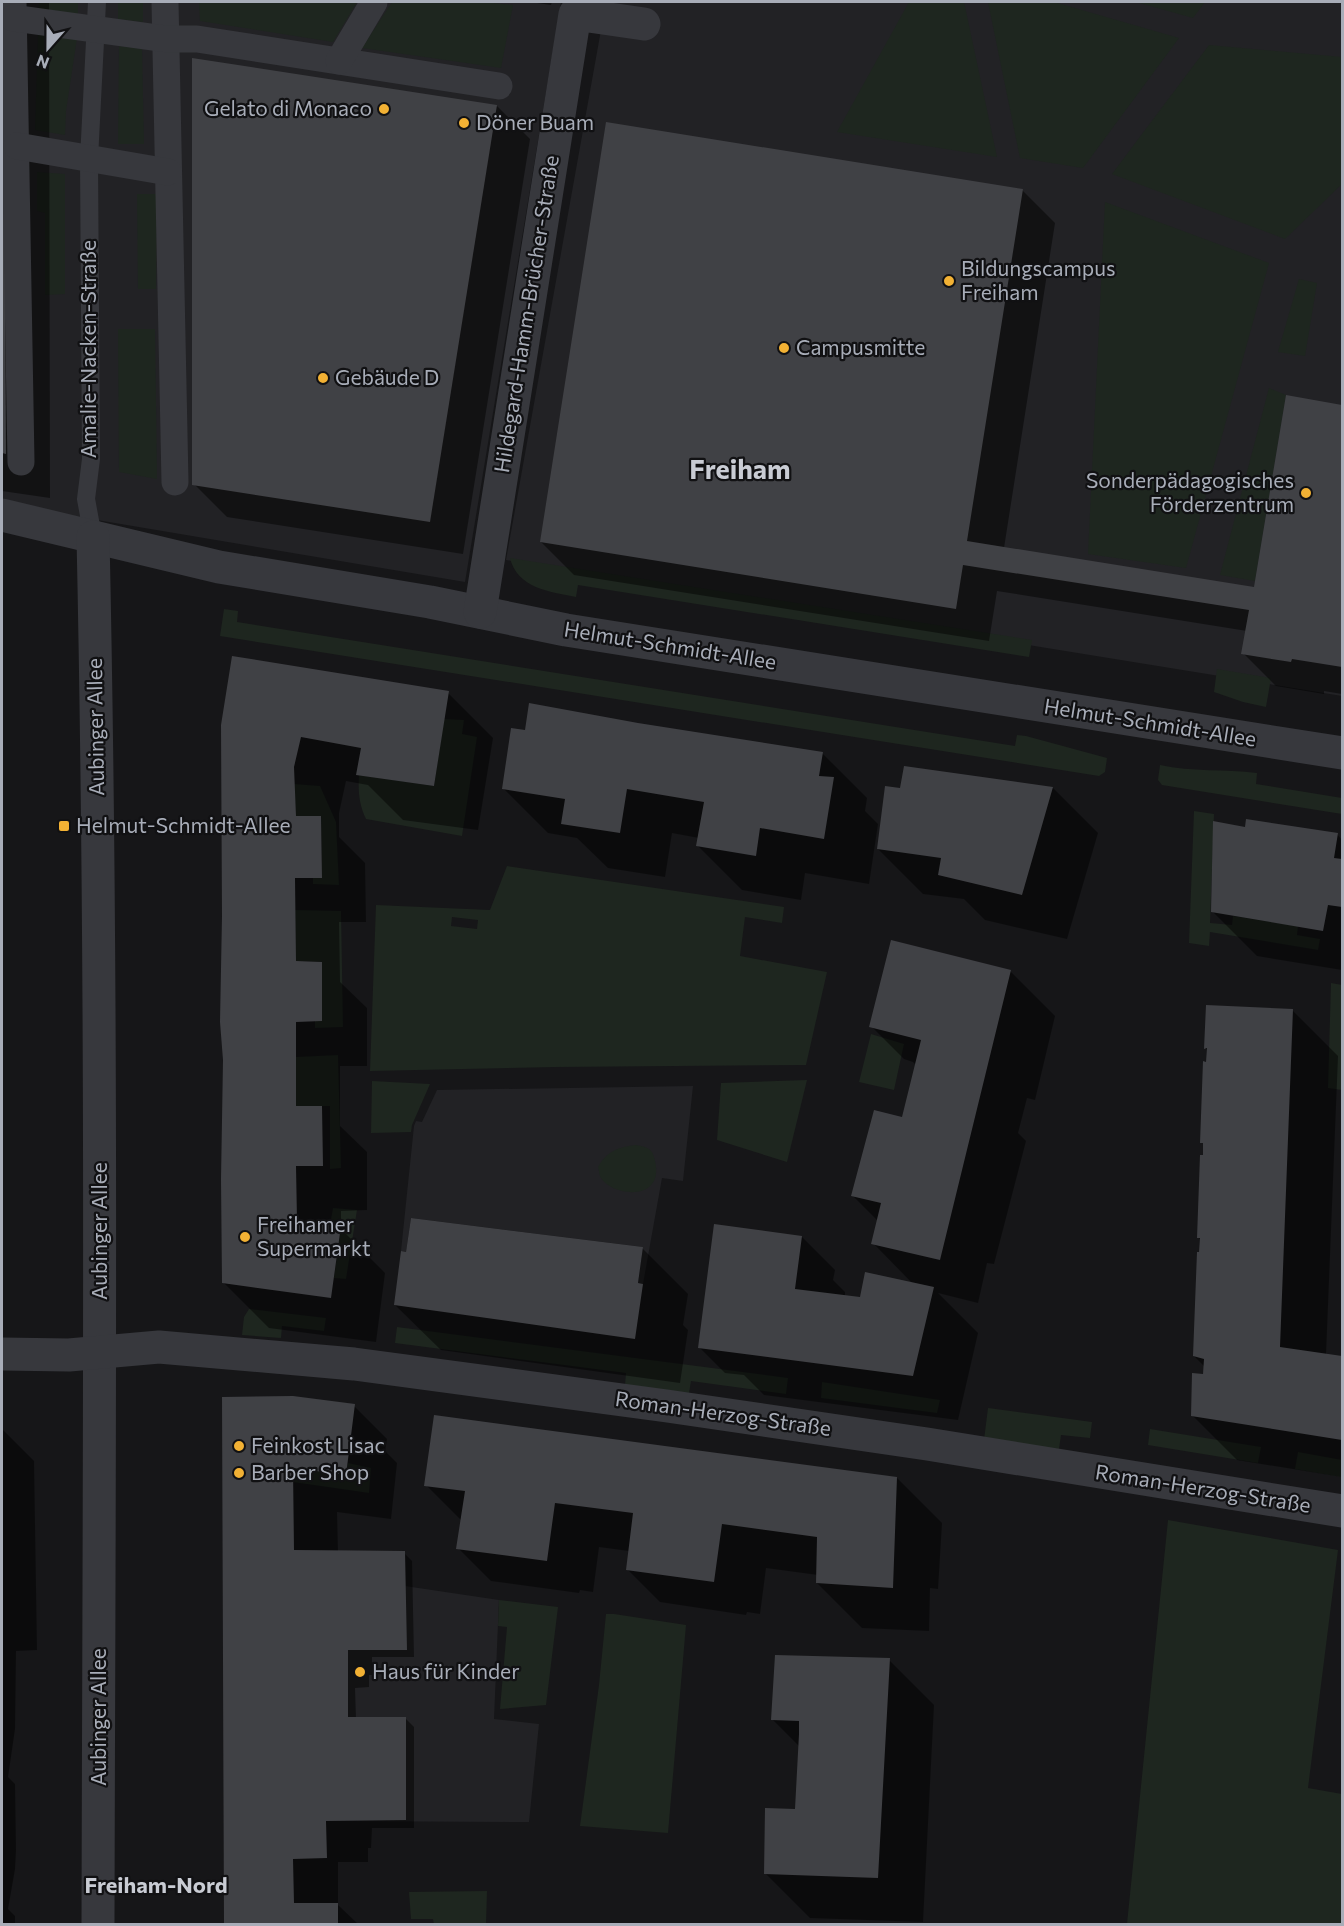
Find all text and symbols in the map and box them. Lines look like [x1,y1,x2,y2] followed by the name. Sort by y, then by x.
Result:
[18,18,78,78] north arrow
[33,51,51,73] text: N
[204,95,372,120] place label: Gelato di Monaco
[377,102,391,116] marker: Gelato di Monaco
[476,109,594,134] place label: Döner Buam
[457,116,471,130] marker: Döner Buam
[488,153,563,474] street label: Hildegard-Hamm-Brücher-Straße
[75,240,100,458] street label: Amalie-Nacken-Straße
[961,255,1116,304] place label: Bildungscampus Freiham
[942,274,956,288] marker: Bildungscampus Freiham
[796,334,925,359] place label: Campusmitte
[777,341,791,355] marker: Campusmitte
[335,364,439,389] place label: Gebäude D
[316,371,330,385] marker: Gebäude D
[689,452,791,485] district label: Freiham
[1086,467,1294,516] place label: Sonderpädagogisches Förderzentrum
[1299,486,1313,500] marker: Sonderpädagogisches Förderzentrum
[562,615,778,674] street label: Helmut-Schmidt-Allee
[81,658,108,796] street label: Aubinger Allee
[1042,692,1258,751] street label: Helmut-Schmidt-Allee
[76,812,291,837] place label: Helmut-Schmidt-Allee
[57,819,71,833] marker: Helmut-Schmidt-Allee
[86,1162,111,1300] street label: Aubinger Allee
[257,1211,371,1260] place label: Freihamer Supermarkt
[238,1230,252,1244] marker: Freihamer Supermarkt
[614,1385,833,1440] street label: Roman-Herzog-Straße
[251,1432,385,1457] place label: Feinkost Lisac
[232,1439,246,1453] marker: Feinkost Lisac
[1094,1458,1313,1517] street label: Roman-Herzog-Straße
[251,1459,369,1484] place label: Barber Shop
[232,1466,246,1480] marker: Barber Shop
[85,1648,110,1786] street label: Aubinger Allee
[372,1658,520,1683] place label: Haus für Kinder
[353,1665,367,1679] marker: Haus für Kinder
[84,1871,228,1898] district label: Freiham-Nord

